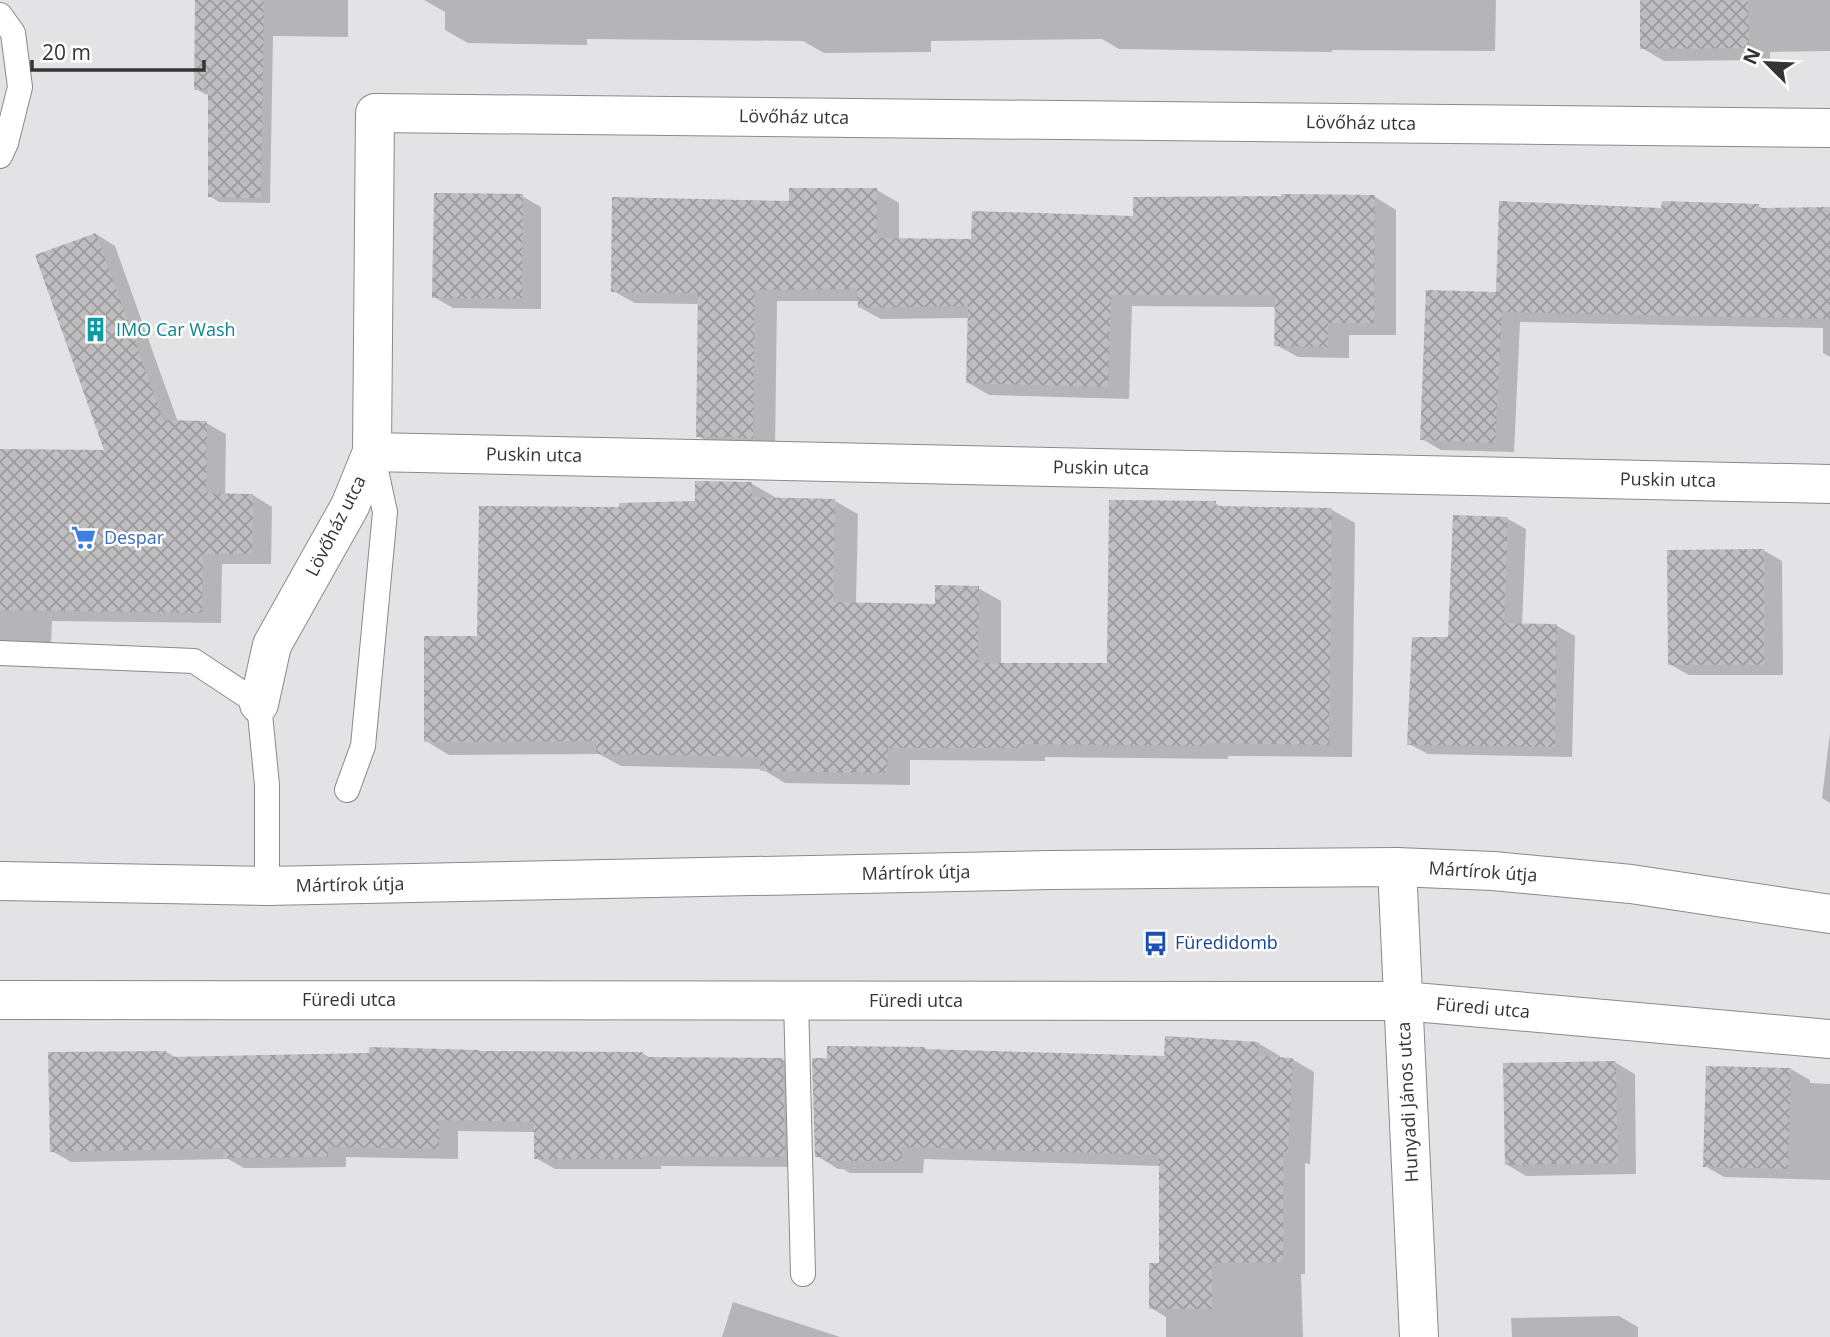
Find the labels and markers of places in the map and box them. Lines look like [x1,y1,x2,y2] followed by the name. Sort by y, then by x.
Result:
[82,316,110,344] building icon: IMO Car Wash
[116,317,236,341] place label: IMO Car Wash
[70,524,98,552] supermarket icon: Despar
[104,525,165,549] place label: Despar
[1141,929,1169,957] bus stop icon: Füredidomb
[1175,930,1278,954] place label: Füredidomb

